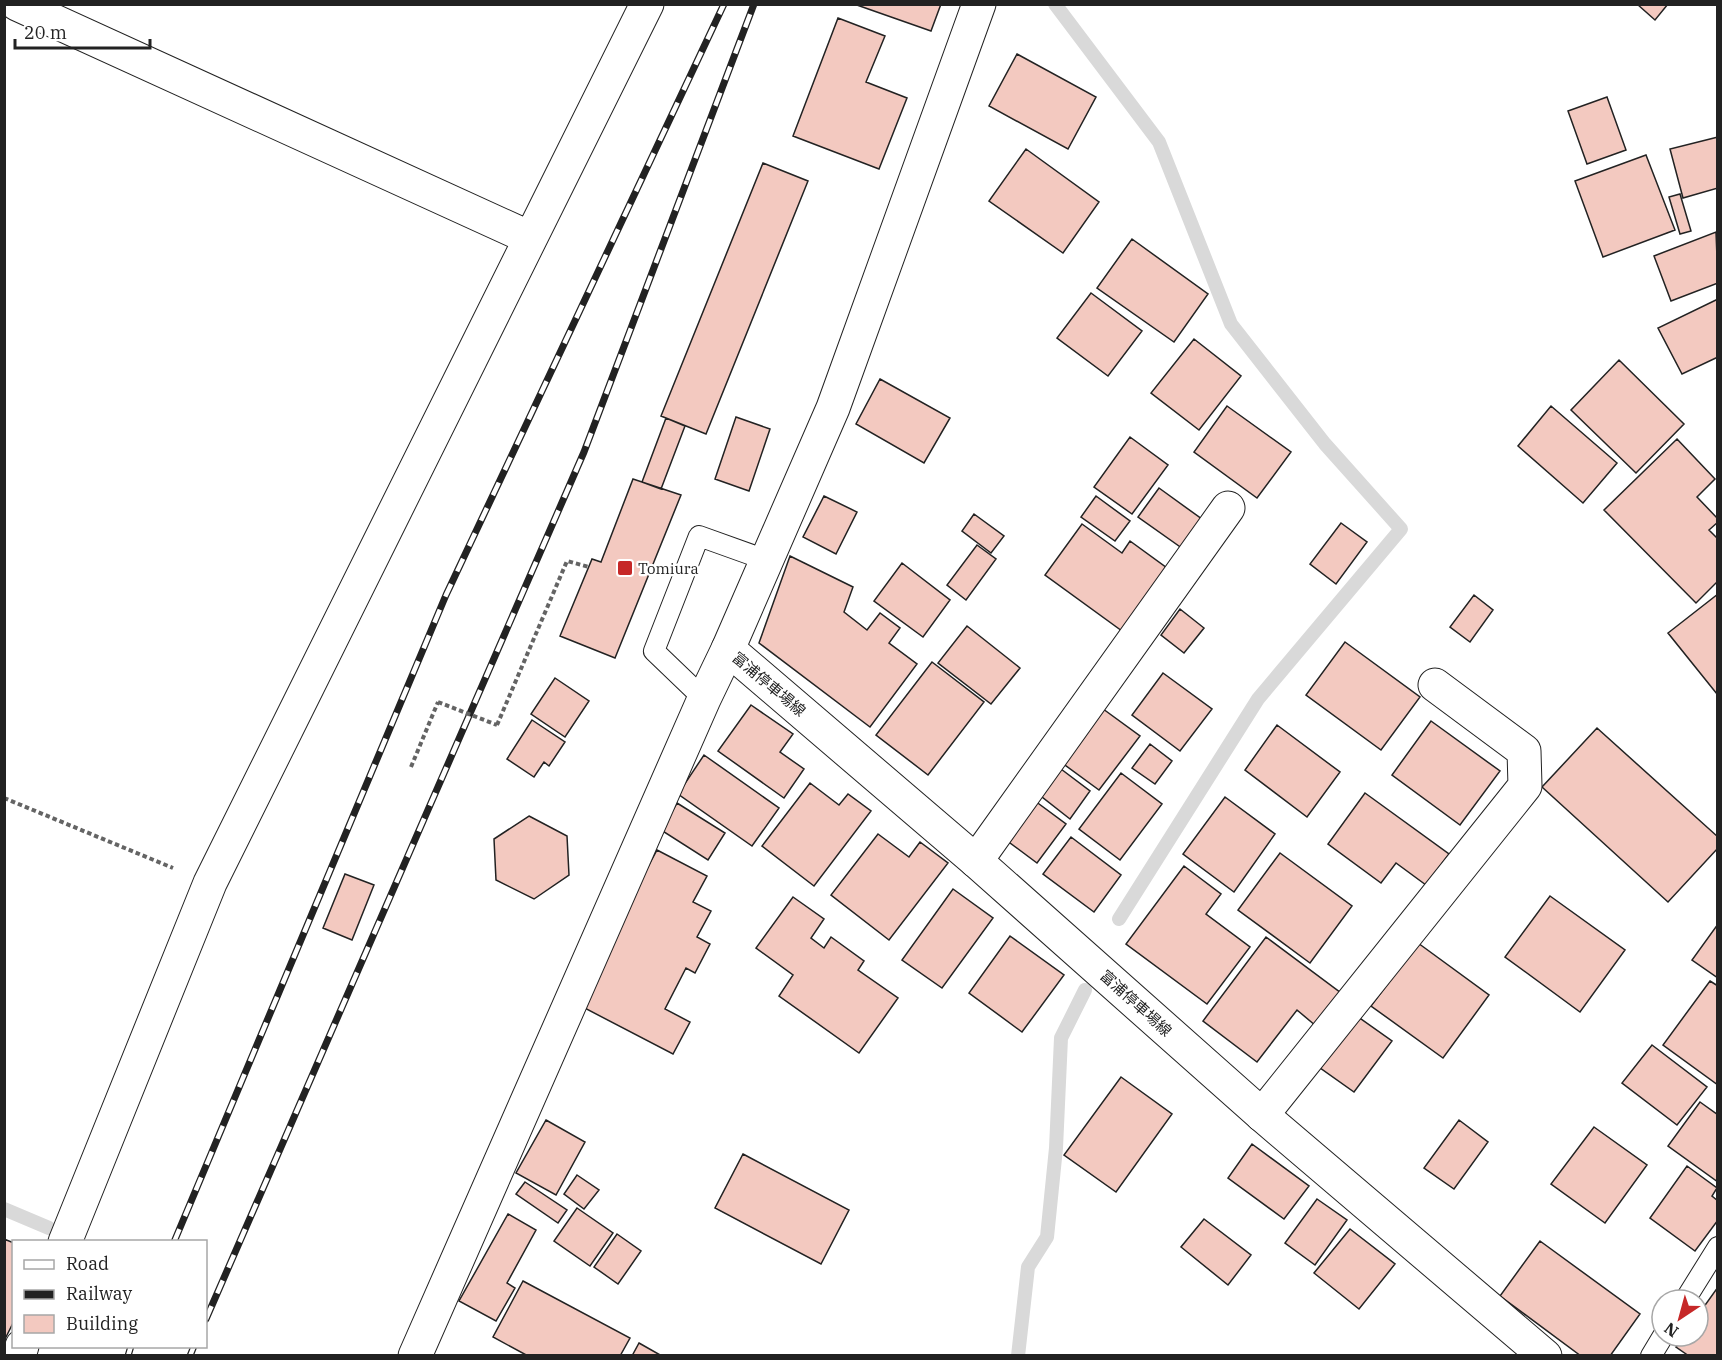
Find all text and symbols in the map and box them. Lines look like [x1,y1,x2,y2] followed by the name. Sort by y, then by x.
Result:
[15,12,150,50] scale bar
[24,21,67,44] text: 20 m
[616,559,634,577] marker: Tomiura
[638,559,699,578] place label: Tomiura
[728,648,810,720] street label: 富浦停車場線
[1096,966,1176,1040] street label: 富浦停車場線
[12,1240,207,1348] legend
[66,1252,109,1275] text: Road
[66,1282,132,1305] text: Railway
[1650,1288,1710,1348] north arrow
[66,1312,138,1335] text: Building
[1660,1318,1682,1342] text: N

